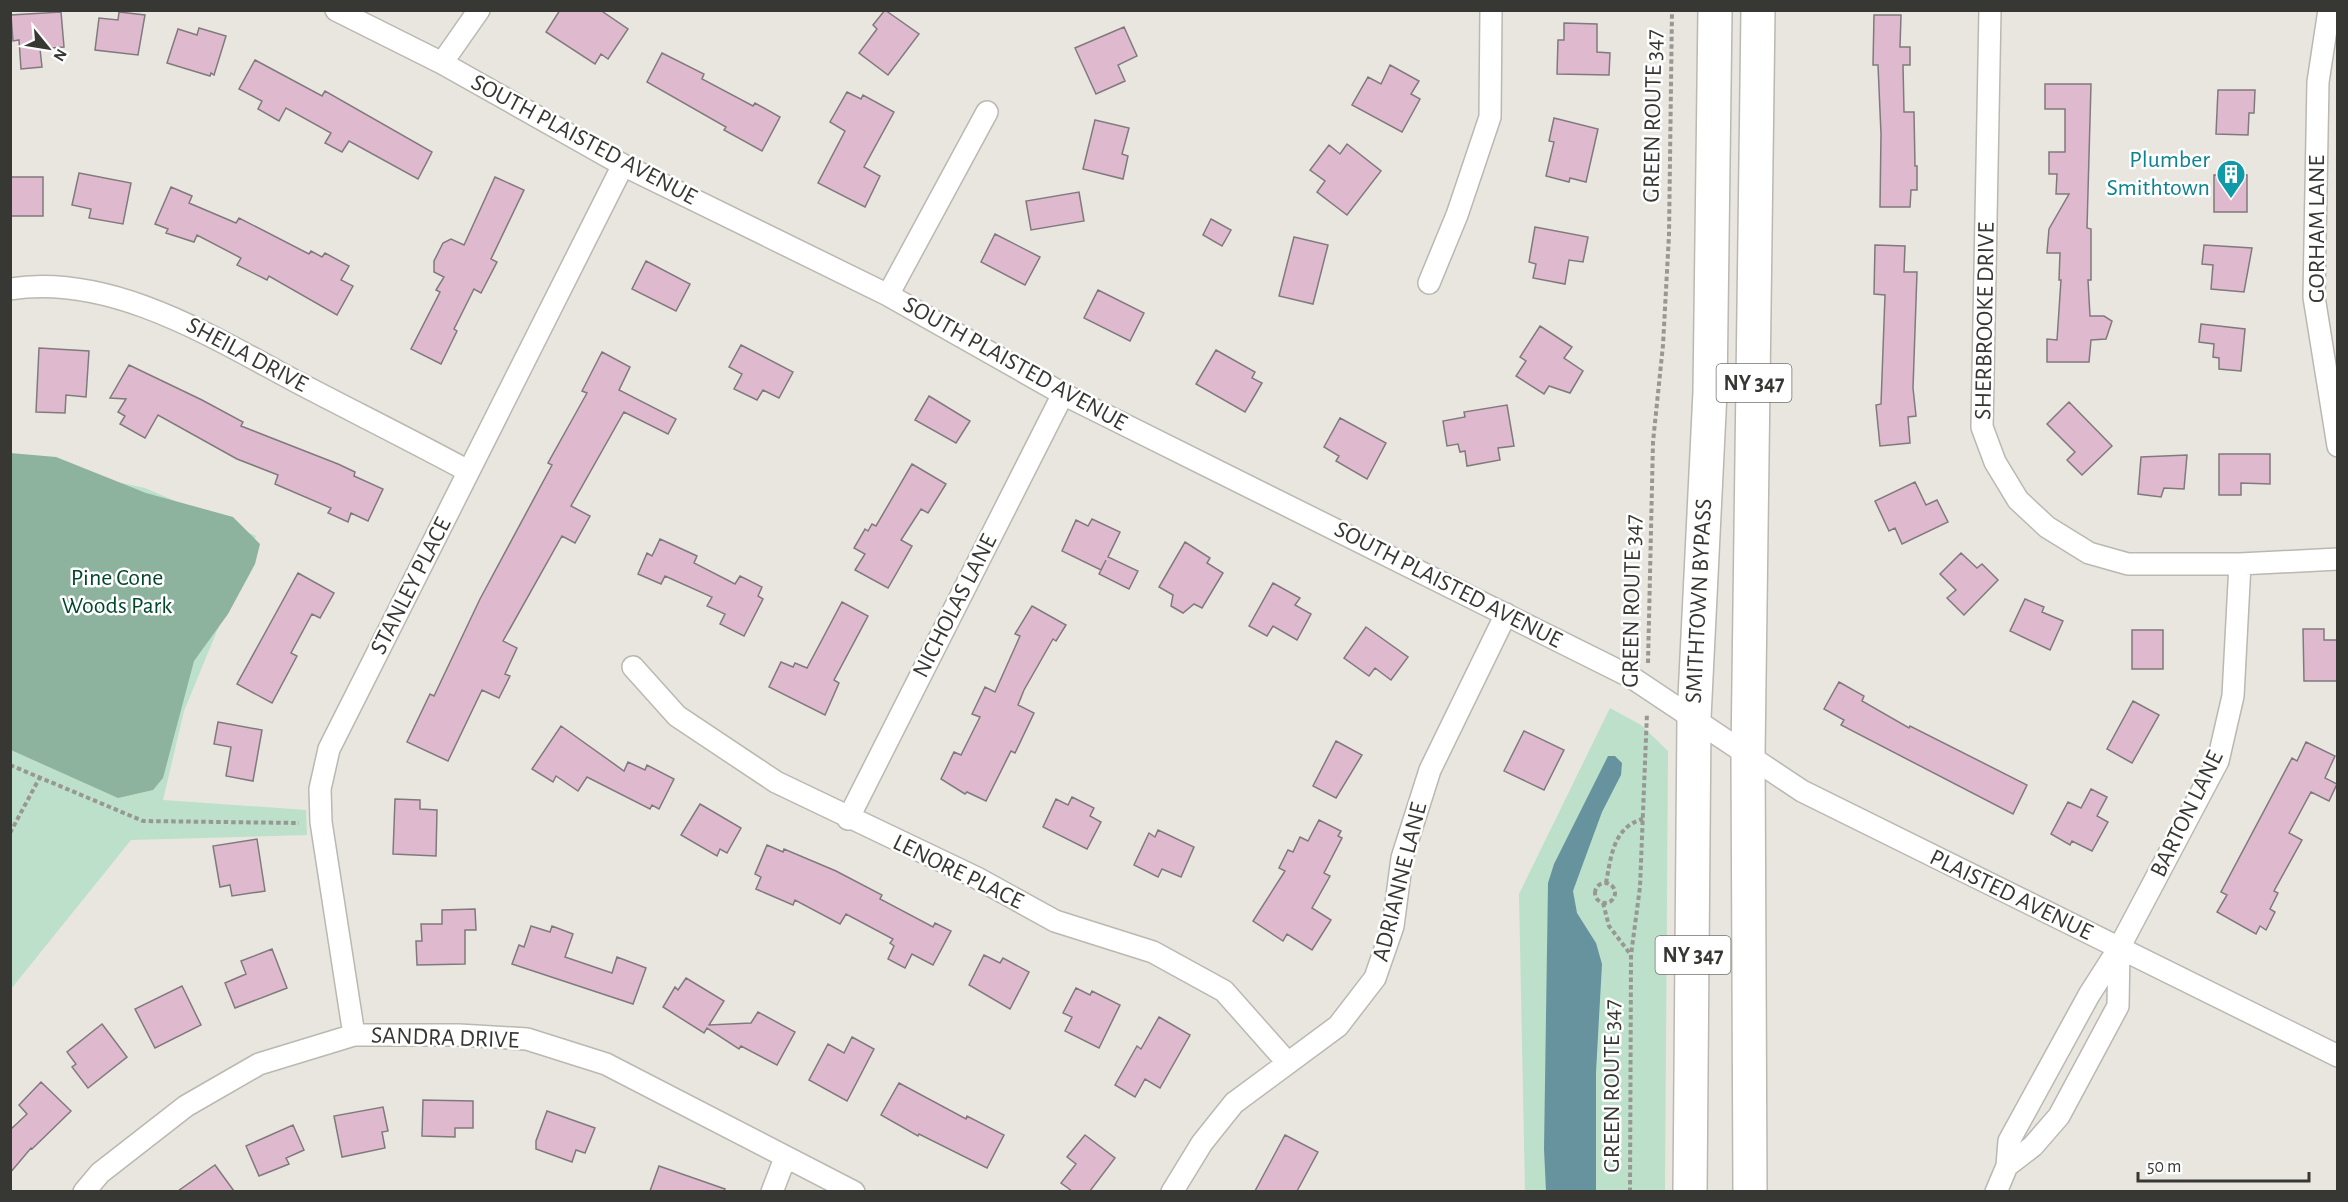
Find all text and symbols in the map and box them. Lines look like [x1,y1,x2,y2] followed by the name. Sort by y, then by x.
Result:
[18,18,78,78] north arrow
[1639,29,1667,203] street label: GREEN ROUTE 347
[50,46,70,64] text: N
[467,70,701,210] street label: SOUTH PLAISTED AVENUE
[2106,148,2210,200] place label: Plumber Smithtown
[2305,155,2329,303] street label: GORHAM LANE
[2215,158,2247,200] building icon: Plumber Smithtown
[1971,222,1999,420] street label: SHERBROOKE DRIVE
[899,292,1131,436] street label: SOUTH PLAISTED AVENUE
[182,313,312,397] street label: SHEILA DRIVE
[1716,364,1792,402] road number: NY 347
[1682,498,1716,704] street label: SMITHTOWN BYPASS
[366,513,456,658] street label: STANLEY PLACE
[1618,514,1646,688] street label: GREEN ROUTE 347
[1330,517,1566,653] street label: SOUTH PLAISTED AVENUE
[909,530,1002,681] street label: NICHOLAS LANE
[62,566,172,618] park label: Pine Cone Woods Park
[2146,747,2228,881] street label: BARTON LANE
[1369,800,1431,964] street label: ADRIANNE LANE
[889,830,1027,914] street label: LENORE PLACE
[1926,845,2097,945] street label: PLAISTED AVENUE
[1656,936,1730,974] road number: NY 347
[1600,999,1624,1173] street label: GREEN ROUTE 347
[371,1023,520,1053] street label: SANDRA DRIVE
[2138,1145,2309,1183] scale bar
[2147,1158,2181,1176] text: 50 m

